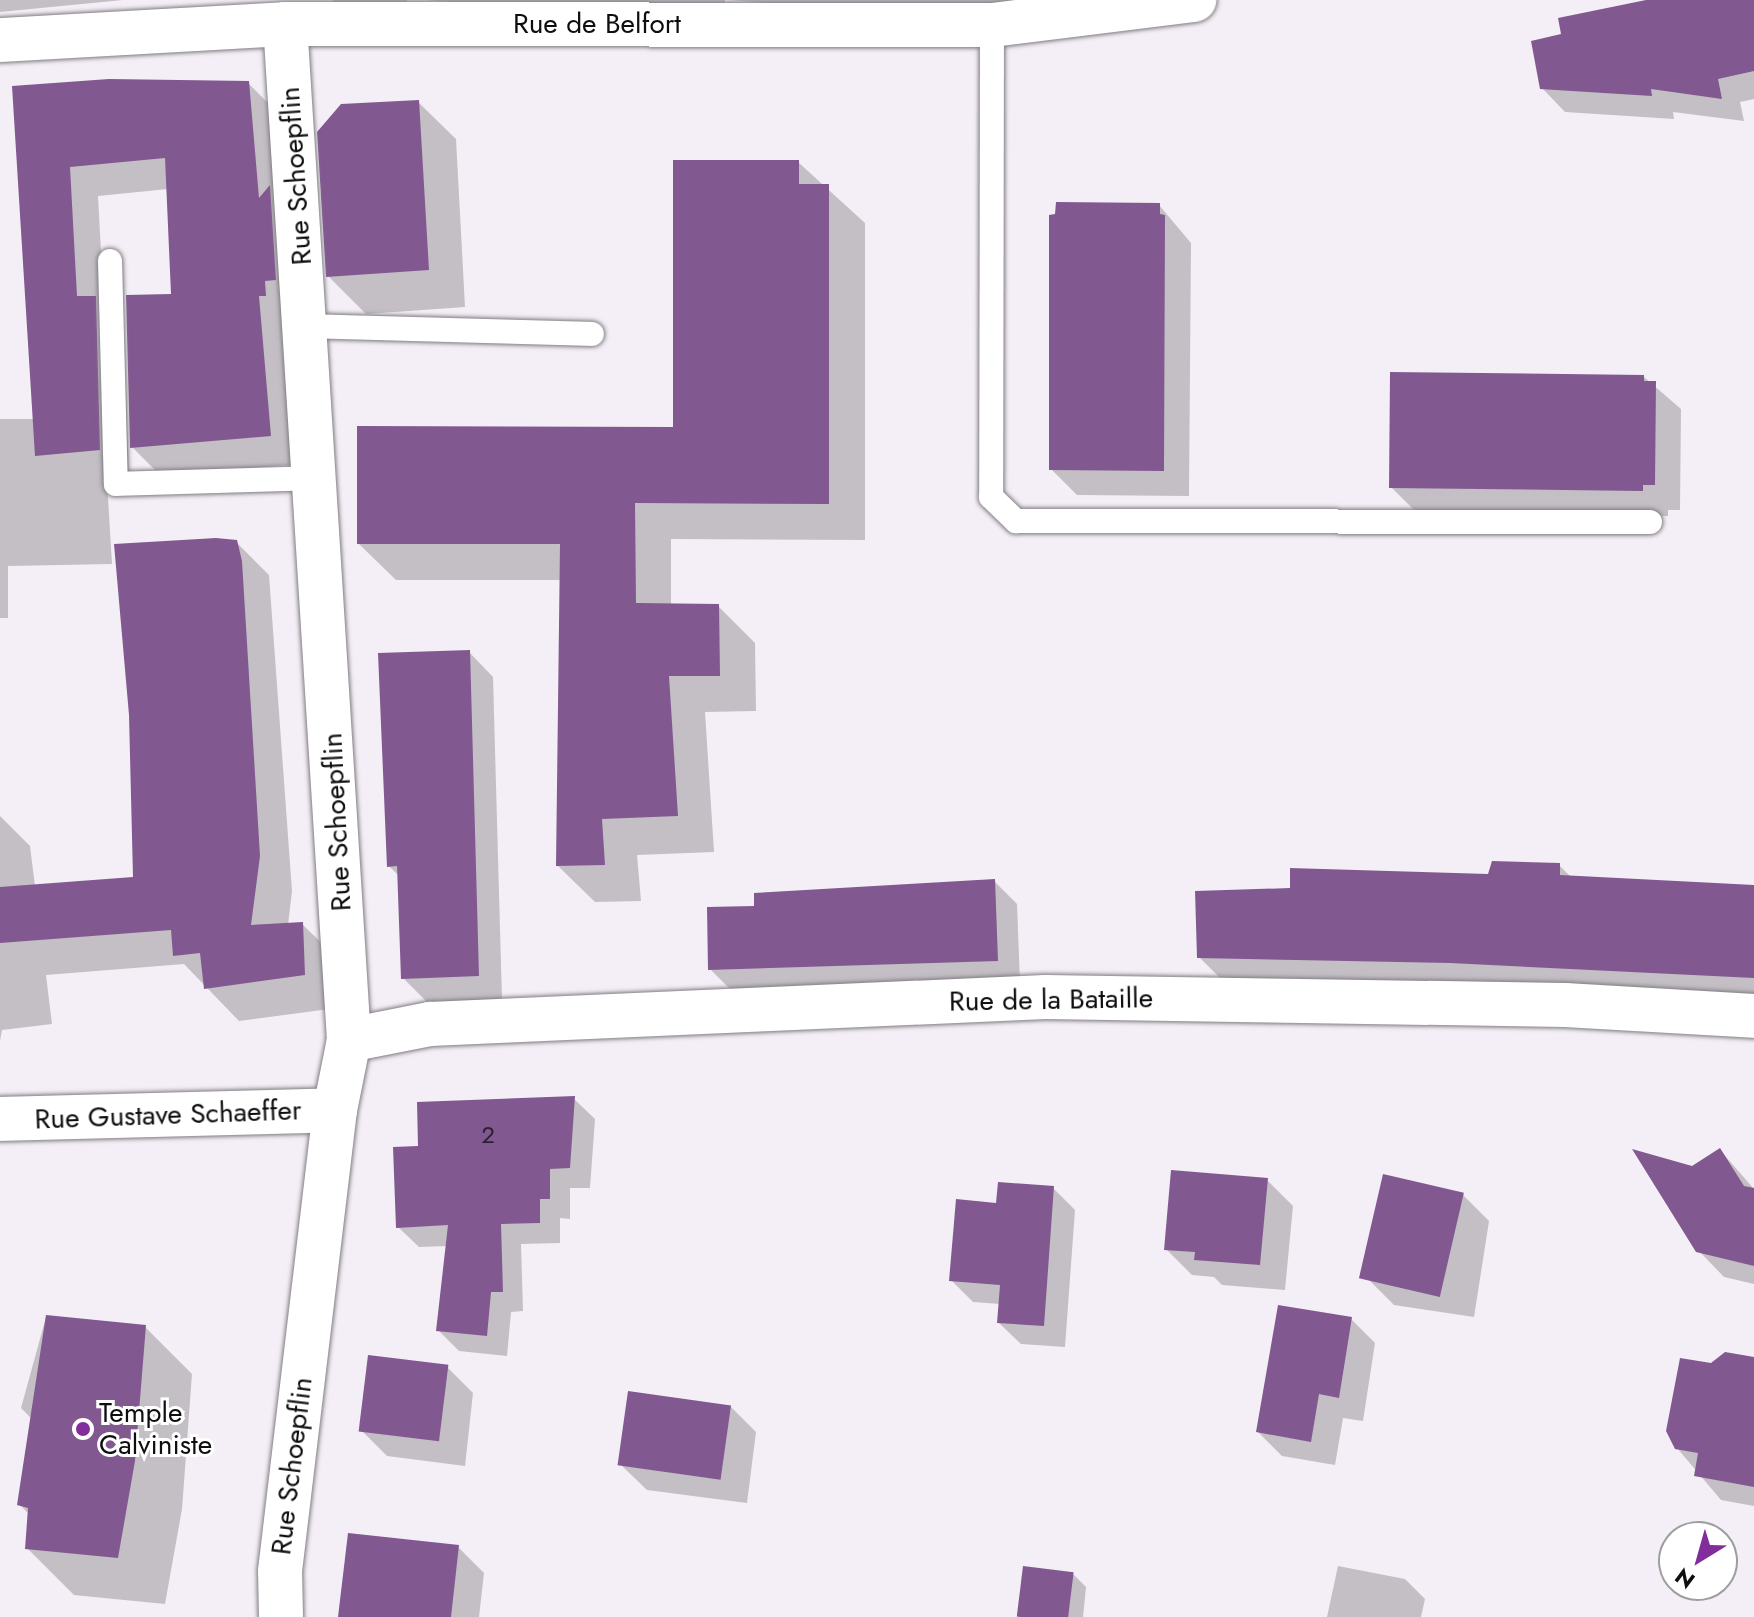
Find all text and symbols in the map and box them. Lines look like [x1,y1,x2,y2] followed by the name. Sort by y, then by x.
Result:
[513,7,681,41] street label: Rue de Belfort
[273,86,319,266] street label: Rue Schoepflin
[316,732,358,912] street label: Rue Schoepflin
[949,981,1153,1019] street label: Rue de la Bataille
[34,1094,302,1136] street label: Rue Gustave Schaeffer
[481,1121,495,1149] house number: 2
[264,1375,320,1557] street label: Rue Schoepflin
[99,1396,212,1462] place label: Temple Calviniste
[74,1420,92,1438] marker: Temple Calviniste
[1658,1521,1738,1601] north arrow
[1668,1561,1701,1597] text: N

